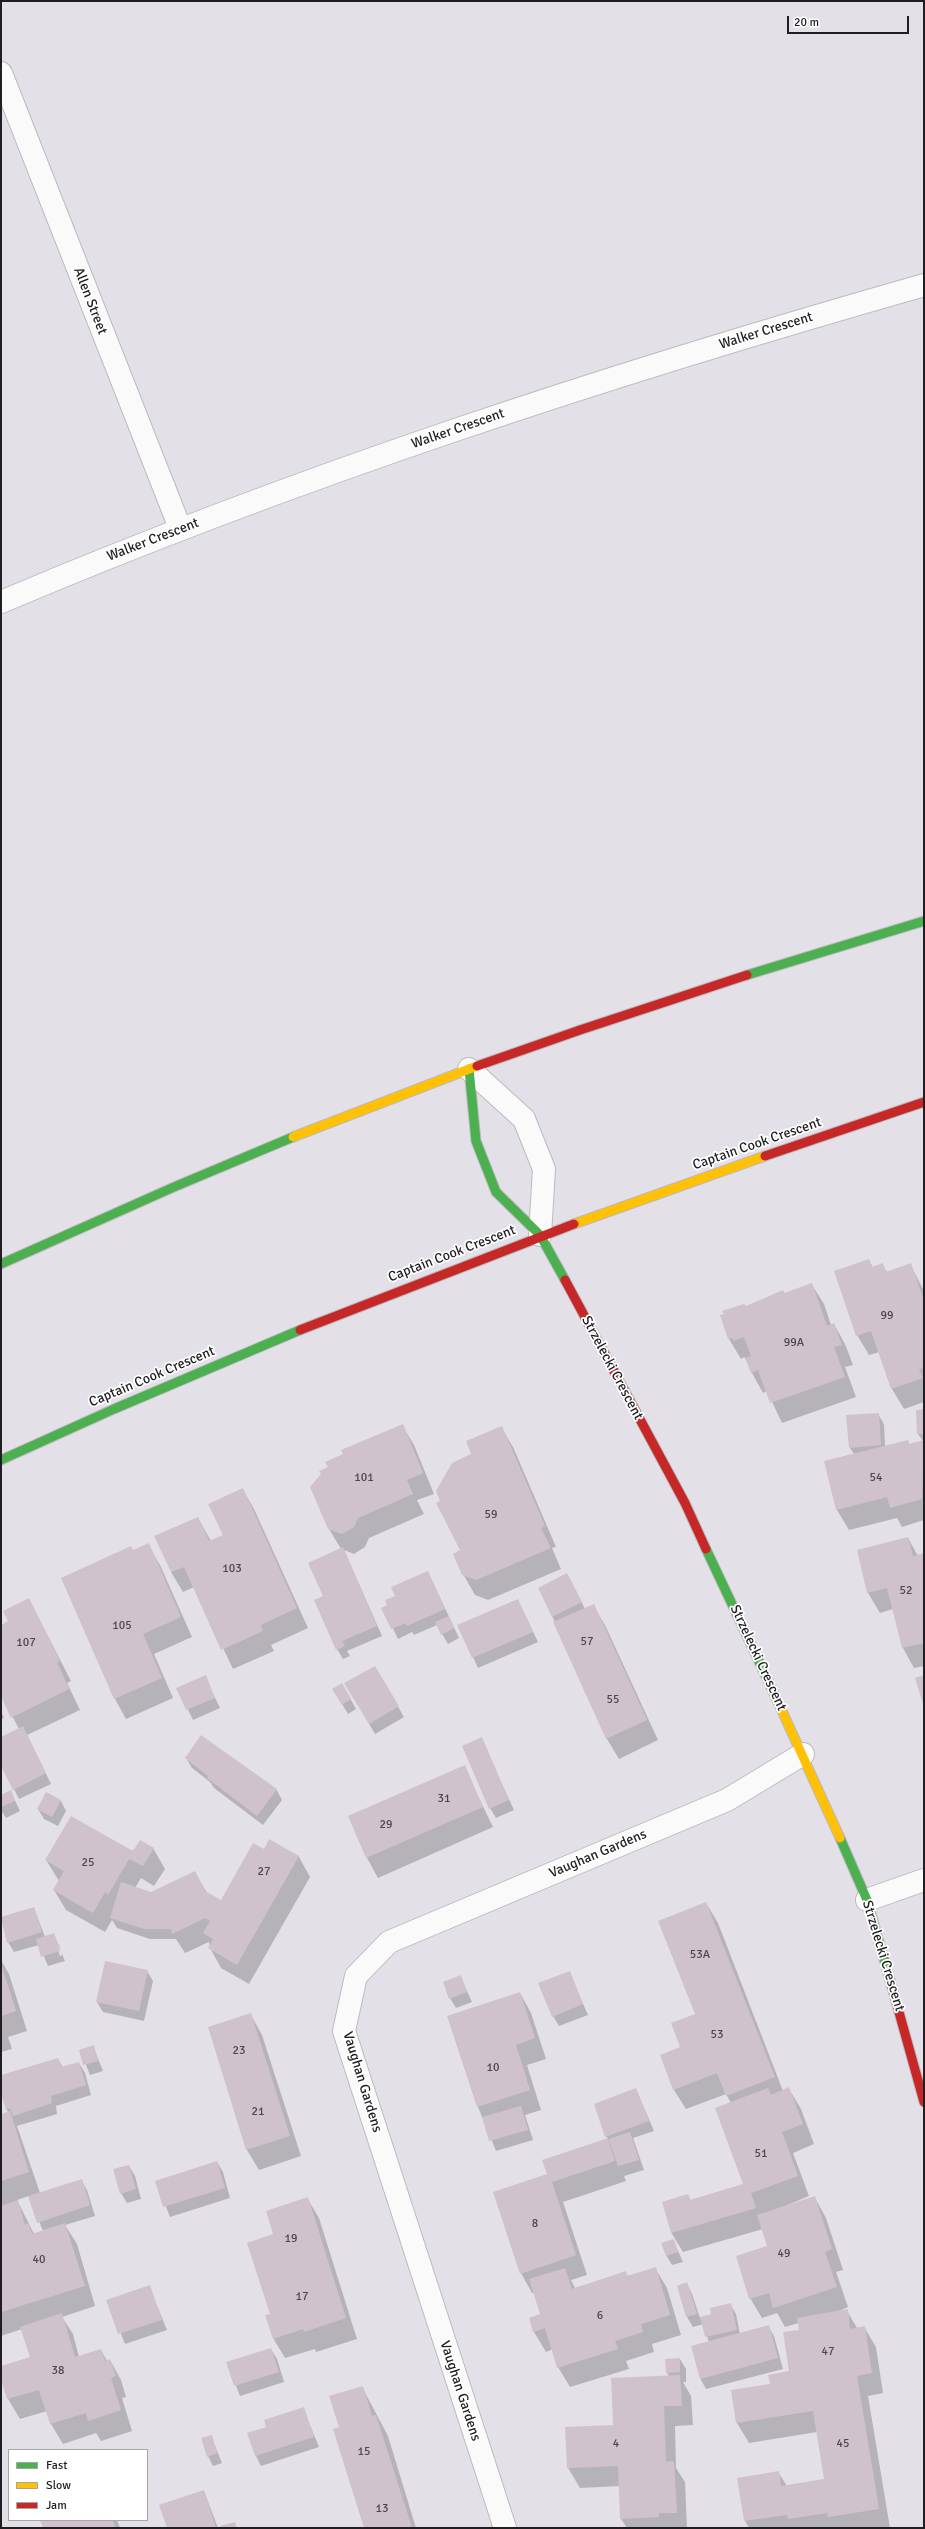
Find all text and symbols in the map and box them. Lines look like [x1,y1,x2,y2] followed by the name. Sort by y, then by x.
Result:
[789,8,911,34] scale bar
[794,15,819,30] text: 20 m
[70,265,110,337] street label: Allen Street
[717,309,815,353] street label: Walker Crescent
[409,405,507,453] street label: Walker Crescent
[105,515,201,565] street label: Walker Crescent
[690,1114,824,1174] street label: Captain Cook Crescent
[386,1222,518,1286] street label: Captain Cook Crescent
[881,1309,893,1323] house number: 99
[578,1313,646,1423] street label: Strzelecki Crescent
[784,1336,804,1350] house number: 99A
[87,1343,217,1411] street label: Captain Cook Crescent
[354,1471,374,1485] house number: 101
[870,1471,882,1485] house number: 54
[485,1508,497,1522] house number: 59
[222,1562,242,1576] house number: 103
[900,1584,912,1598] house number: 52
[726,1602,790,1714] street label: Strzelecki Crescent
[112,1619,132,1633] house number: 105
[581,1635,593,1649] house number: 57
[16,1636,36,1650] house number: 107
[607,1693,619,1707] house number: 55
[438,1792,450,1806] house number: 31
[380,1818,392,1832] house number: 29
[547,1826,649,1882] street label: Vaughan Gardens
[82,1856,94,1870] house number: 25
[258,1865,270,1879] house number: 27
[858,1899,908,2013] street label: Strzelecki Crescent
[690,1948,710,1962] house number: 53A
[711,2028,723,2042] house number: 53
[339,2030,385,2134] street label: Vaughan Gardens
[233,2044,245,2058] house number: 23
[487,2061,499,2075] house number: 10
[252,2105,264,2119] house number: 21
[755,2147,767,2161] house number: 51
[532,2217,538,2231] house number: 8
[285,2232,297,2246] house number: 19
[778,2247,790,2261] house number: 49
[33,2253,45,2267] house number: 40
[296,2290,308,2304] house number: 17
[597,2309,603,2323] house number: 6
[436,2339,484,2443] street label: Vaughan Gardens
[822,2345,834,2359] house number: 47
[52,2364,64,2378] house number: 38
[613,2437,619,2451] house number: 4
[837,2437,849,2451] house number: 45
[358,2445,370,2459] house number: 15
[8,2449,148,2521] legend
[46,2458,67,2473] text: Fast
[46,2478,71,2493] text: Slow
[46,2498,67,2513] text: Jam
[376,2502,388,2516] house number: 13

